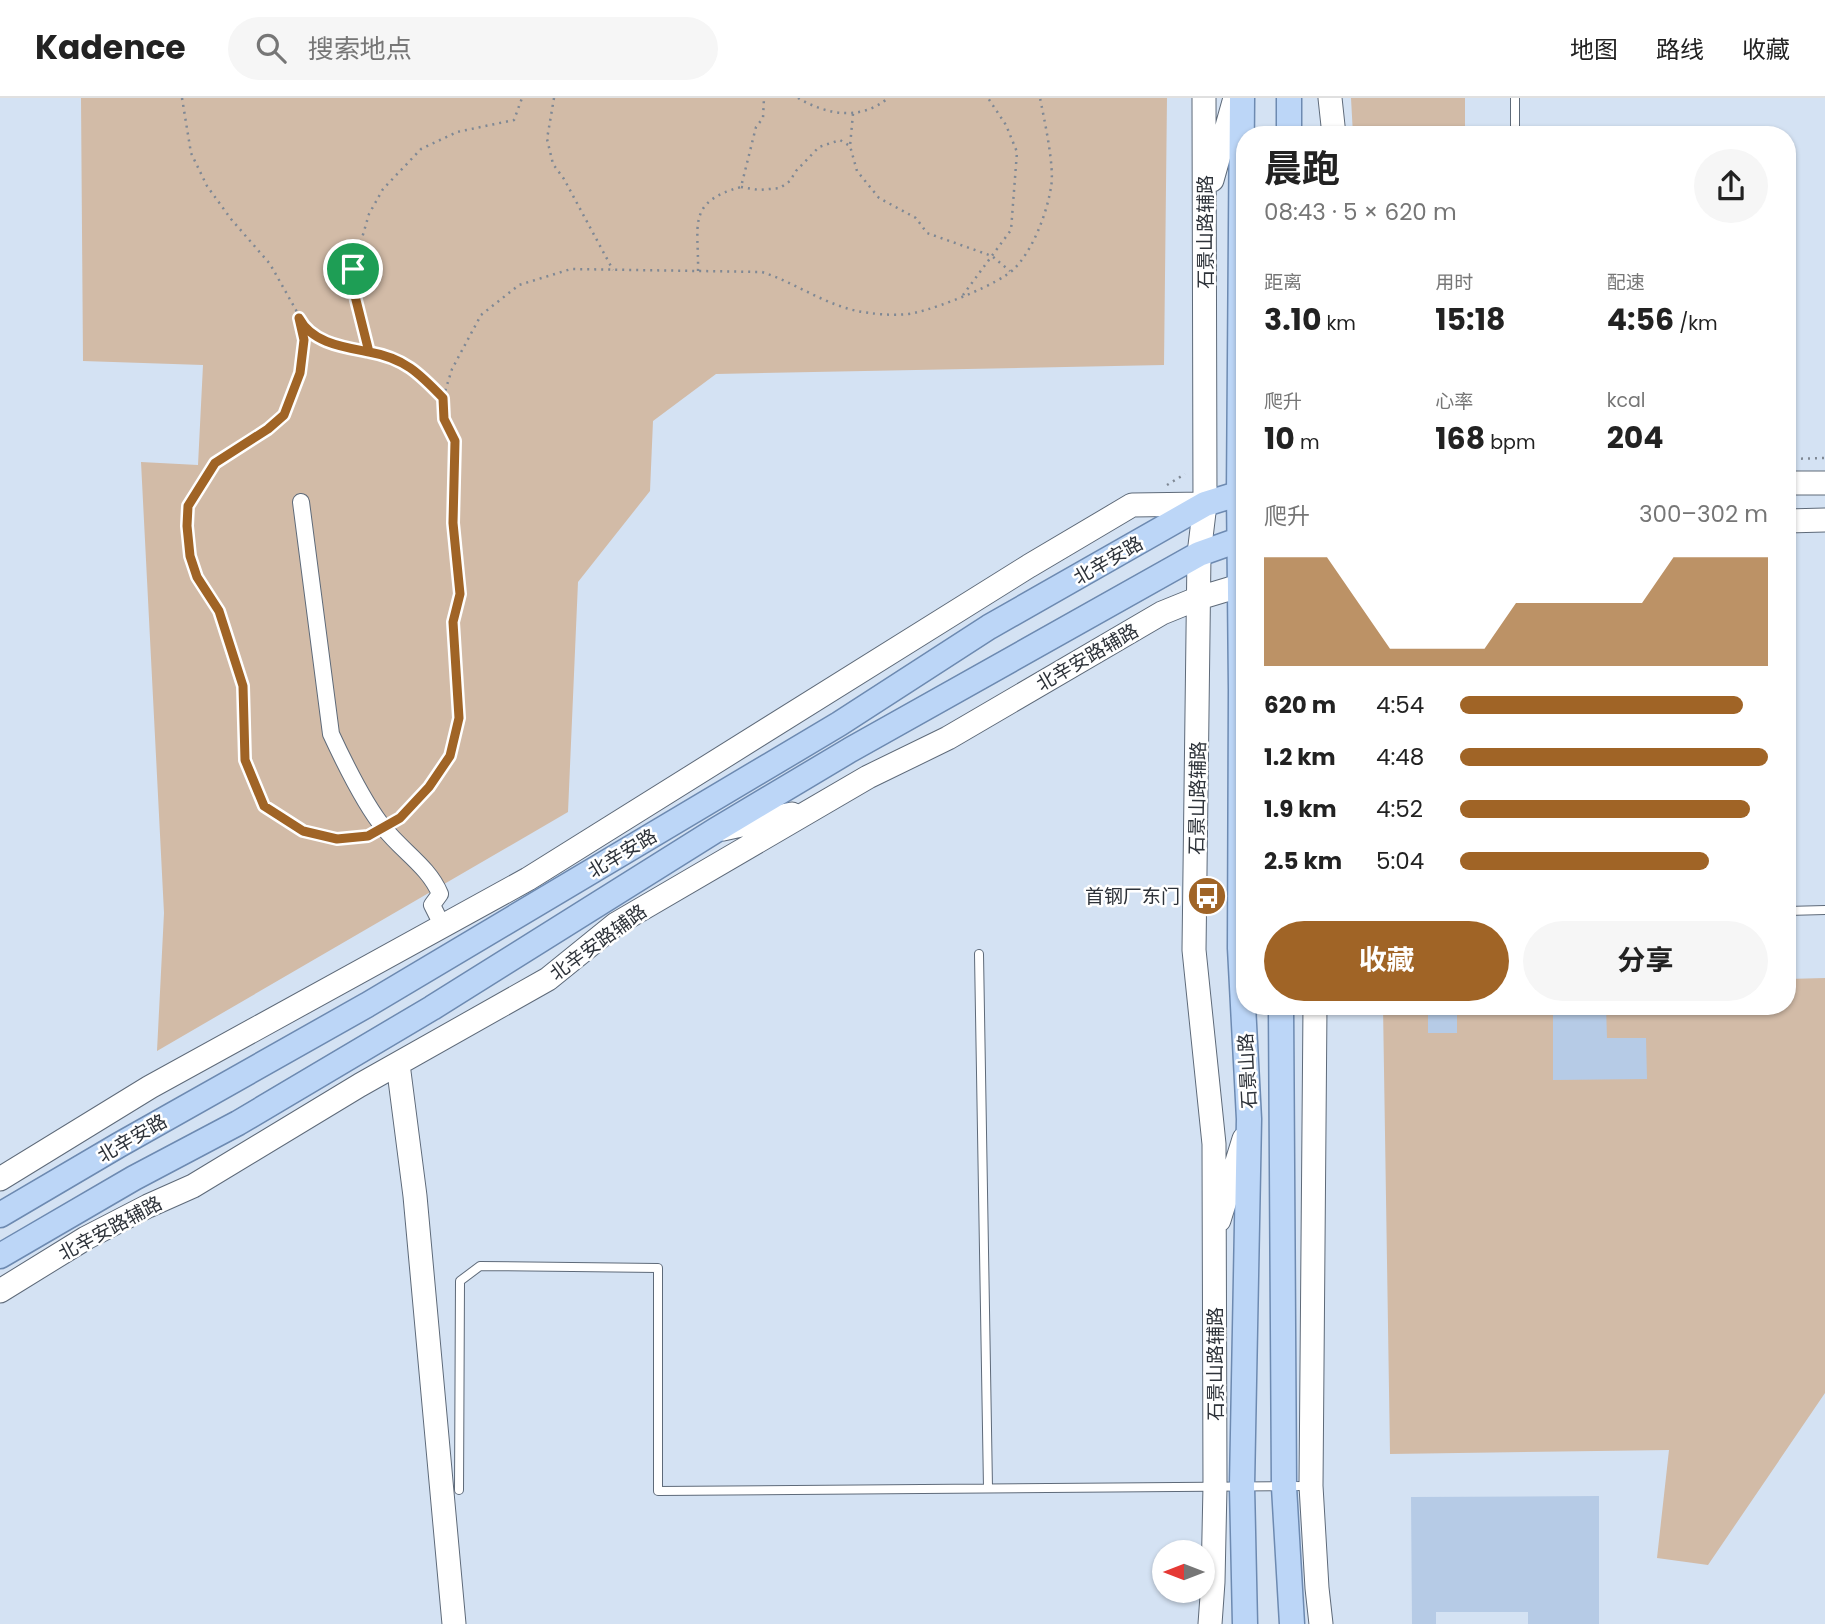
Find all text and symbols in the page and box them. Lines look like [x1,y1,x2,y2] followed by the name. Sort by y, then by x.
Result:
[228,17,718,80] search box
[35,24,186,71] text: Kadence
[252,29,290,67] icon: search
[308,31,412,67] text: 搜索地点
[1570,33,1618,66] text: 地图
[1656,33,1704,66] text: 路线
[1742,33,1790,66] text: 收藏
[1264,142,1340,195] text: 晨跑
[1694,149,1768,223] button: share
[1192,175,1219,289] street label: 石景山路辅路
[1264,196,1457,228] text: 08:43 · 5 × 620 m
[323,239,383,299] pin
[334,250,372,288] icon: arrive
[1264,269,1302,296] text: 距离
[1435,269,1473,296] text: 用时
[1607,269,1645,296] text: 配速
[1264,298,1321,341] text: 3.10
[1435,298,1505,341] text: 15:18
[1607,298,1674,341] text: 4:56
[1321,310,1356,337] text: km
[1674,310,1718,337] text: /km
[1607,387,1646,414] text: kcal
[1264,388,1302,415] text: 爬升
[1435,388,1473,415] text: 心率
[1607,416,1664,459] text: 204
[1264,417,1295,460] text: 10
[1435,417,1485,460] text: 168
[1295,429,1320,456] text: m
[1485,429,1536,456] text: bpm
[1639,498,1768,530] text: 300–302 m
[1264,500,1310,532] text: 爬升
[1069,530,1148,591] street label: 北辛安路
[1031,617,1143,698] street label: 北辛安路辅路
[1264,689,1336,721] text: 620 m
[1376,689,1424,721] text: 4:54
[1183,741,1212,855] street label: 石景山路辅路
[1264,741,1336,773] text: 1.2 km
[1376,741,1424,773] text: 4:48
[1264,793,1337,825] text: 1.9 km
[1376,793,1423,825] text: 4:52
[583,822,662,885] street label: 北辛安路
[1264,845,1342,877] text: 2.5 km
[1376,845,1424,877] text: 5:04
[1186,875,1228,917] bus stop icon: 首钢厂东门
[1085,883,1180,910] place label: 首钢厂东门
[544,898,652,987] street label: 北辛安路辅路
[1264,921,1509,1001] button: 收藏
[1523,921,1768,1001] button: 分享
[1232,1032,1263,1110] street label: 石景山路
[93,1108,172,1169] street label: 北辛安路
[54,1190,167,1267] street label: 北辛安路辅路
[1202,1307,1229,1421] street label: 石景山路辅路
[1152,1540,1214,1603] north arrow
[1152,1540,1215,1603] map controls

